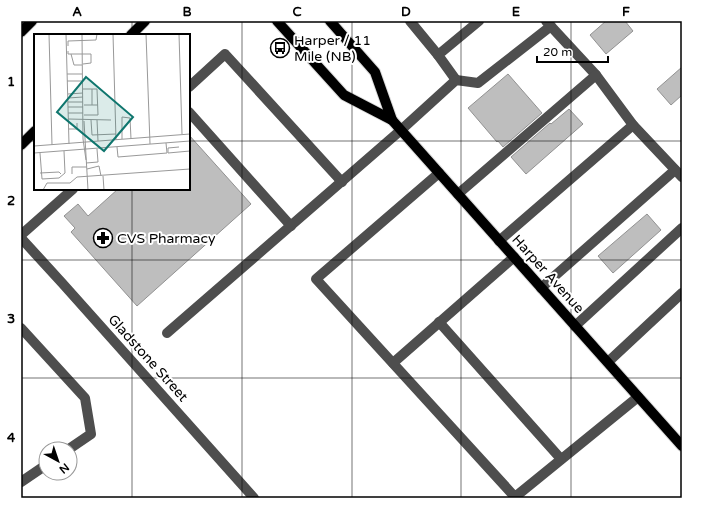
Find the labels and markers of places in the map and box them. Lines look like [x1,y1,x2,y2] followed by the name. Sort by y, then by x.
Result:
[294,32,371,65] place label: Harper / 11 Mile (NB)
[269,37,291,59] bus stop icon: Harper / 11 Mile (NB)
[92,227,114,249] pharmacy icon: CVS Pharmacy
[117,230,216,247] place label: CVS Pharmacy

